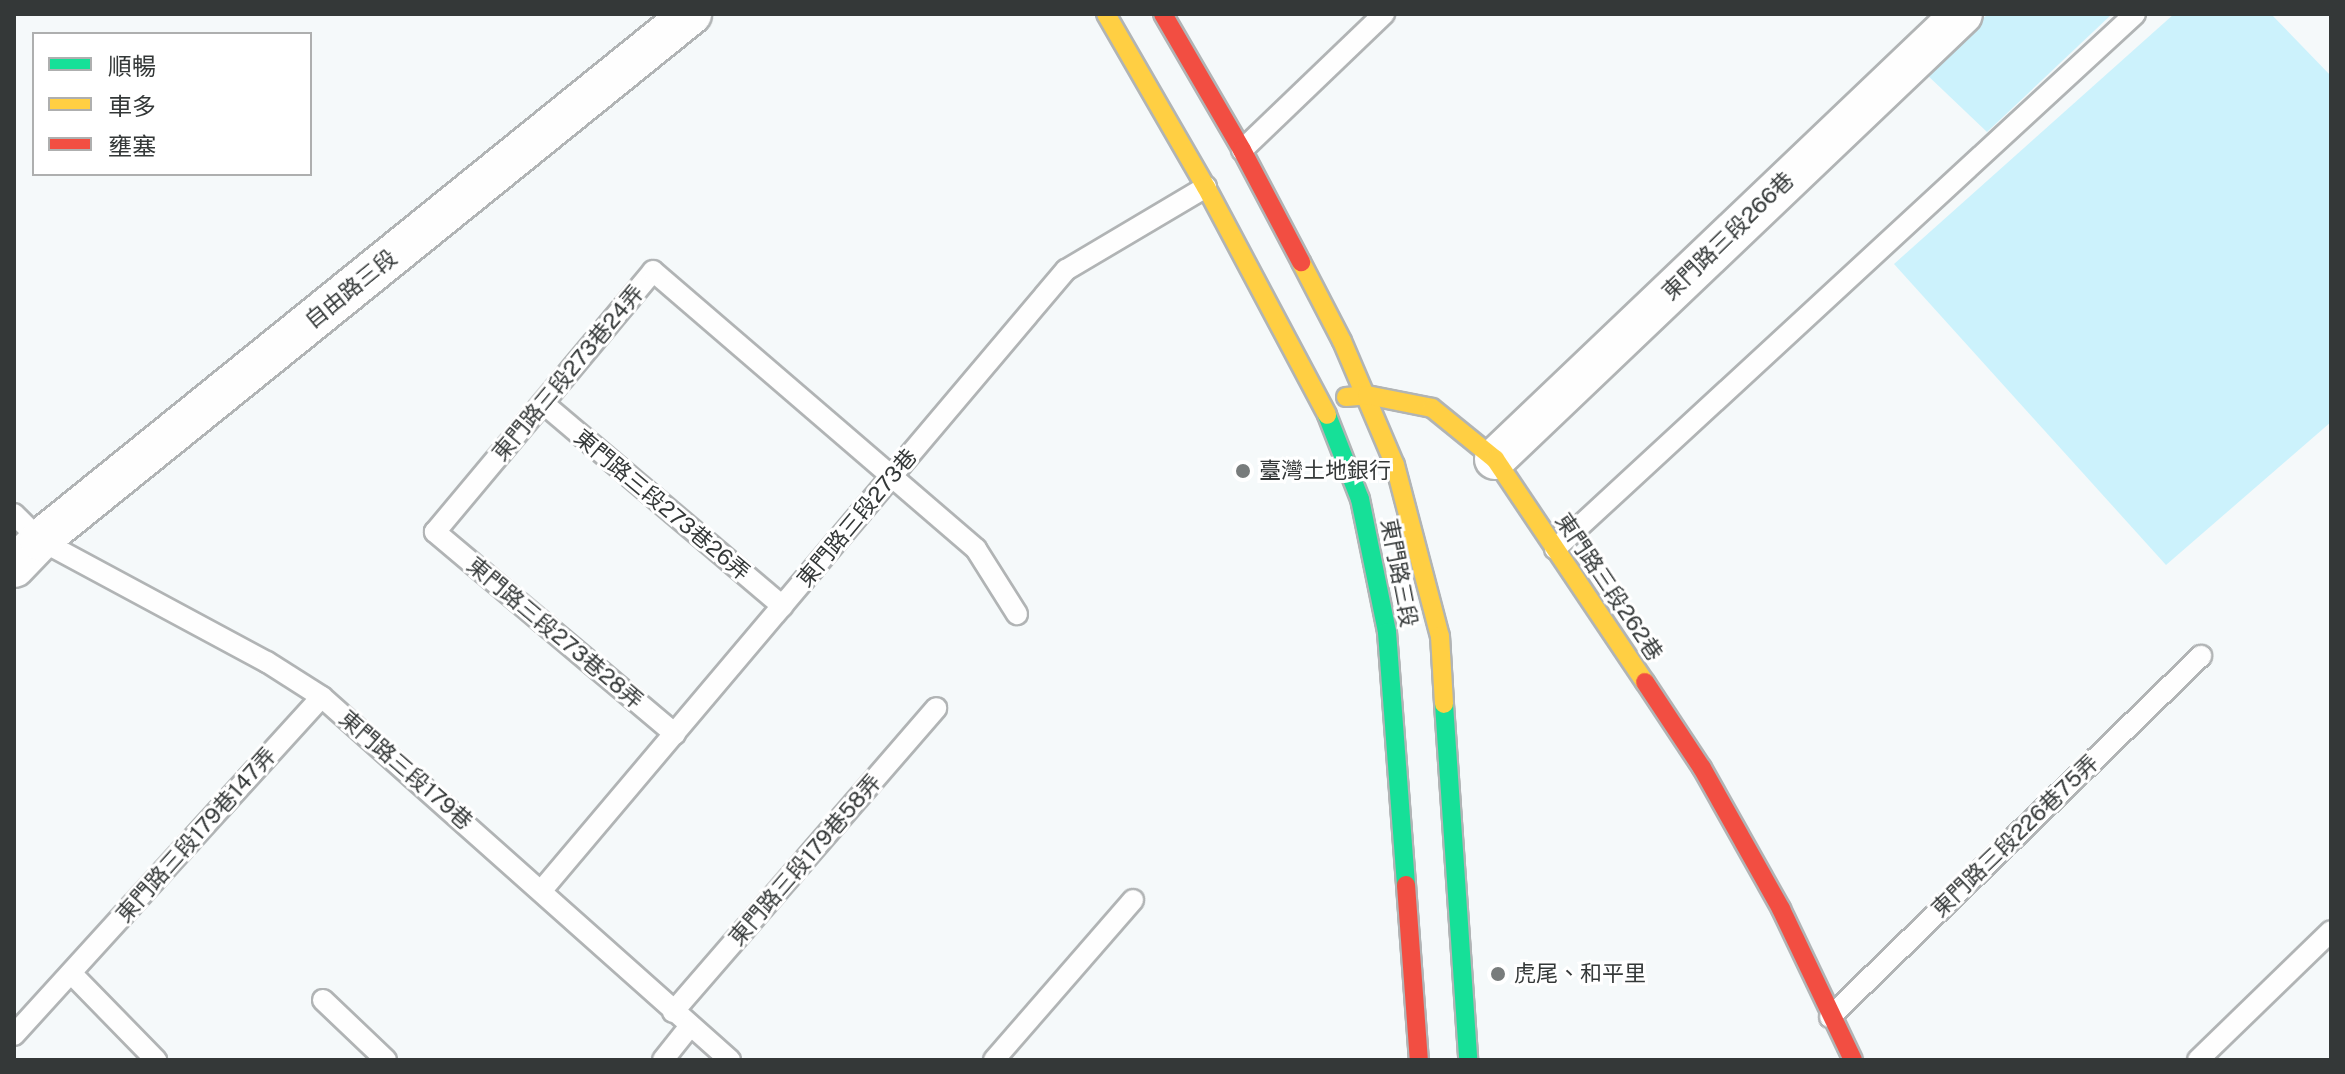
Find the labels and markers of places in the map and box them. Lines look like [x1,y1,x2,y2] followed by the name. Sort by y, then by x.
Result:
[1259,458,1391,484] place label: 臺灣土地銀行
[1234,462,1252,480] marker: 臺灣土地銀行
[1514,961,1646,987] place label: 虎尾、和平里
[1489,965,1507,983] marker: 虎尾、和平里

